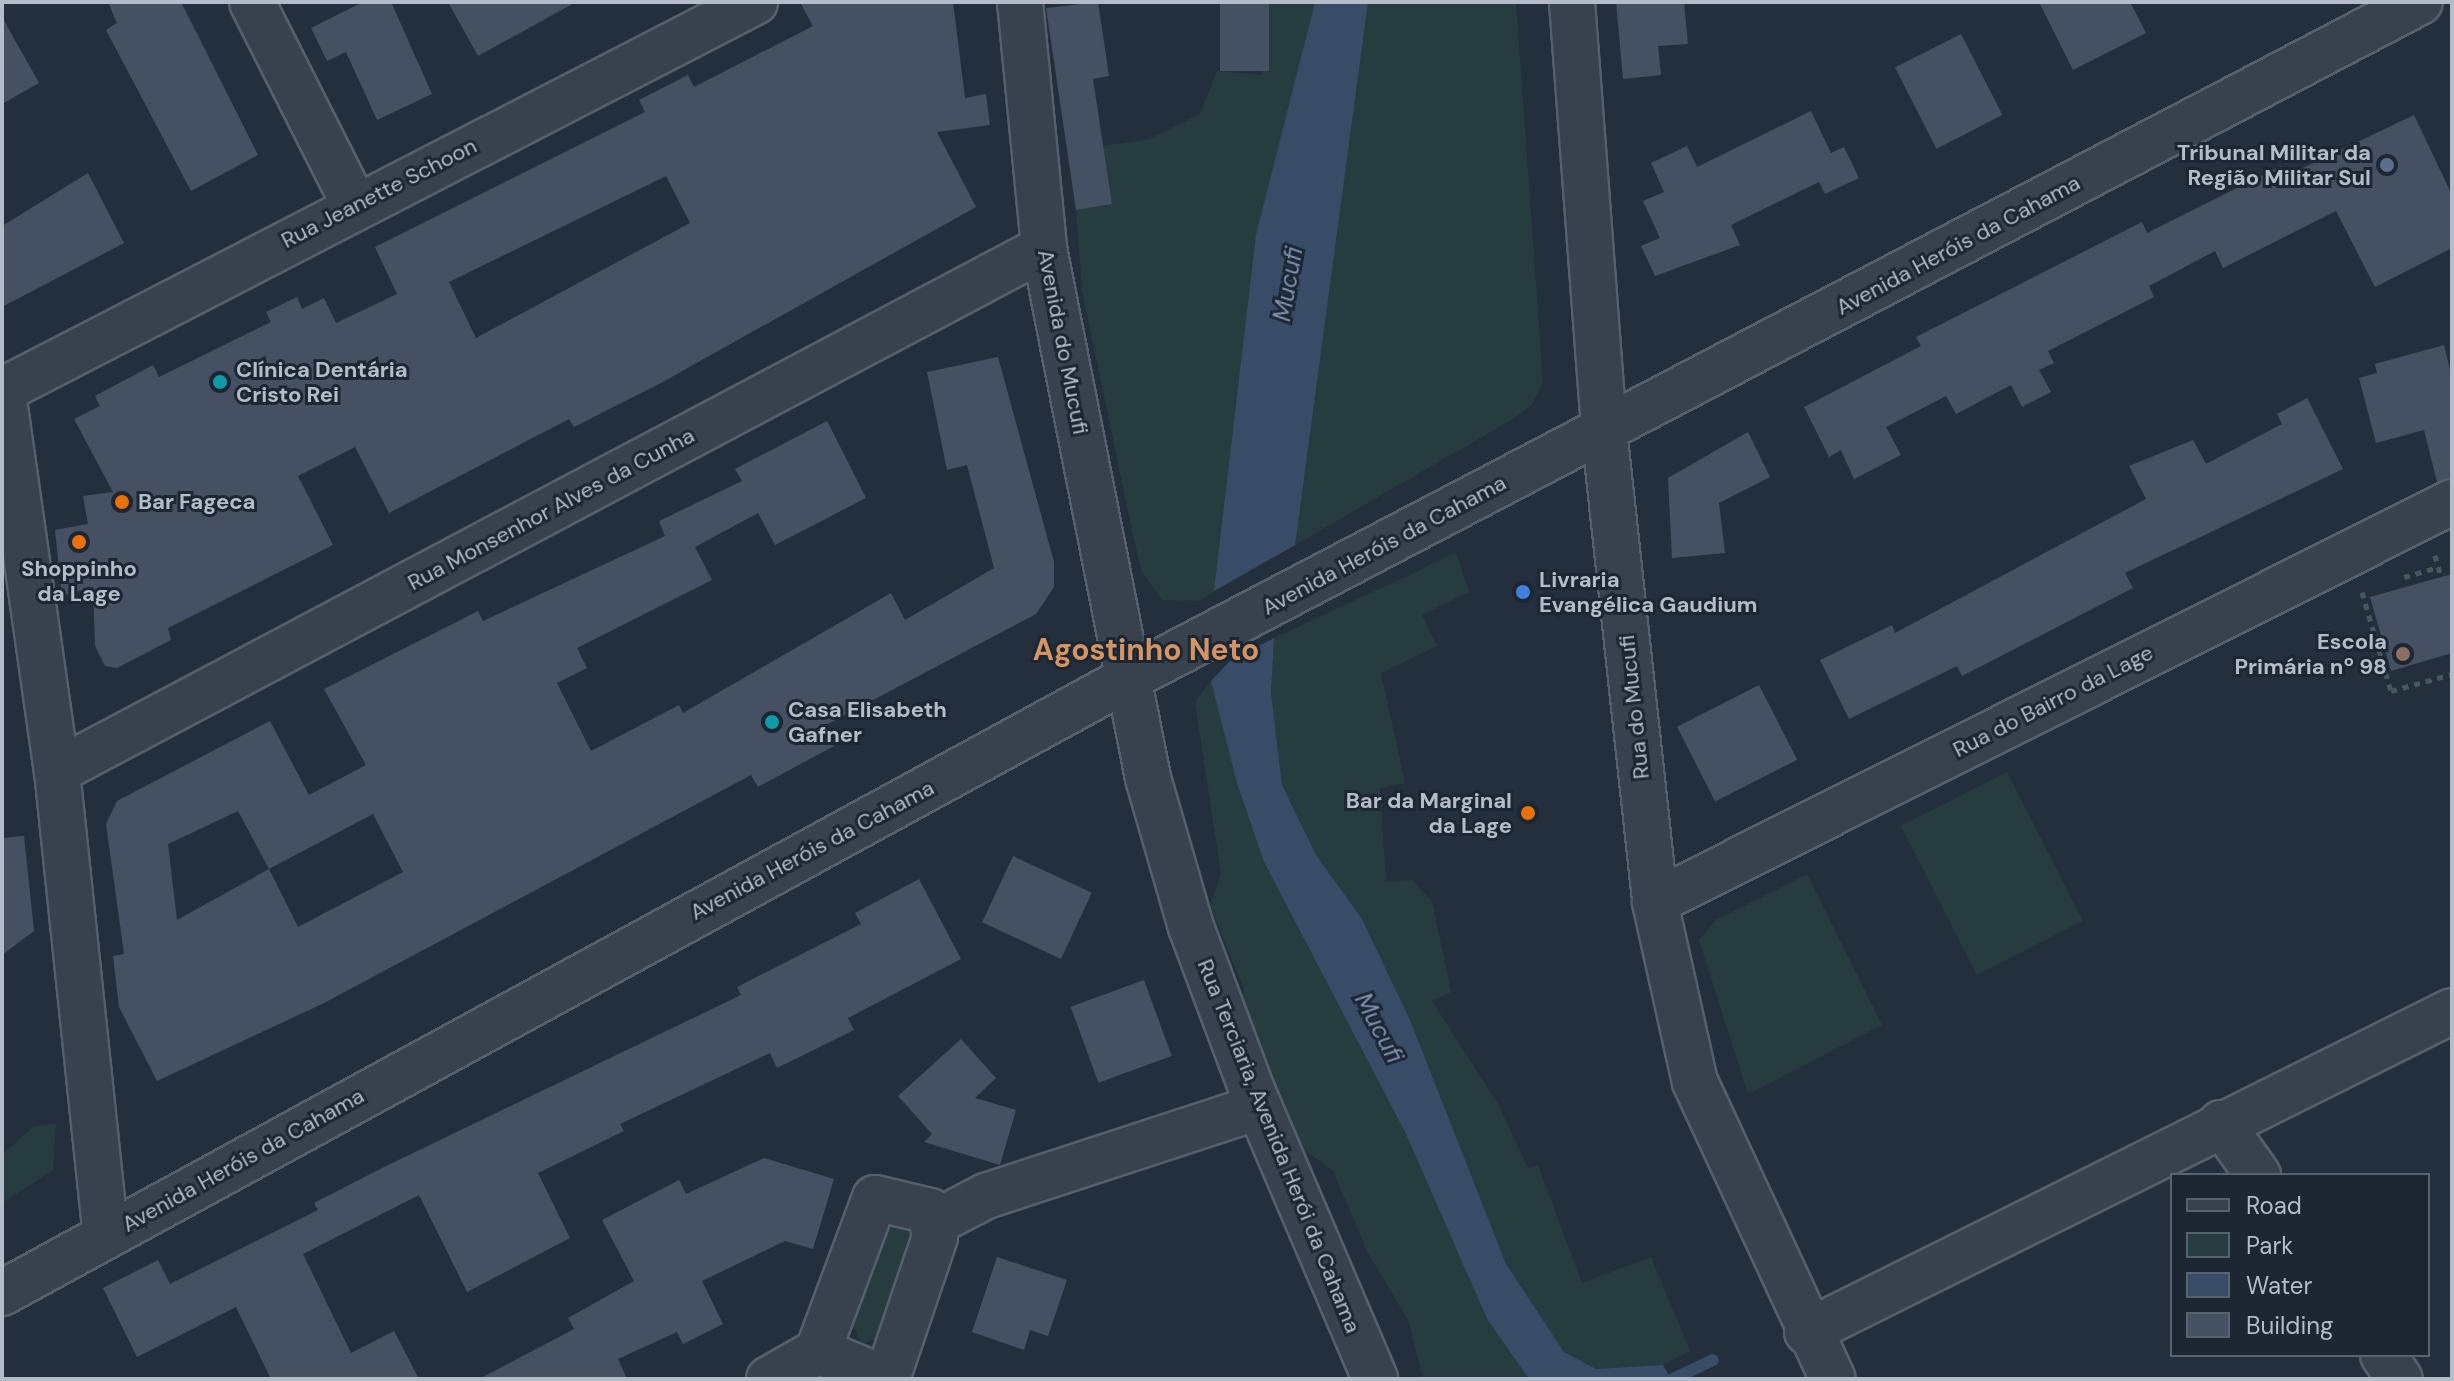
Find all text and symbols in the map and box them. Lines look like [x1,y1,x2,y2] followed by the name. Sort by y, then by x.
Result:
[277,132,481,254] street label: Rua Jeanette Schoon
[2177,139,2371,190] place label: Tribunal Militar da Região Militar Sul
[2378,156,2396,174] marker: Tribunal Militar da Região Militar Sul
[1831,169,2085,321] street label: Avenida Heróis da Cahama
[1267,245,1309,323] water label: Mucufi
[1032,247,1094,437] street label: Avenida do Mucufi
[236,356,408,408] place label: Clínica Dentária Cristo Rei
[211,373,229,391] marker: Clínica Dentária Cristo Rei
[403,422,699,596] street label: Rua Monsenhor Alves da Cunha
[1257,469,1511,621] street label: Avenida Heróis da Cahama
[138,489,255,515] place label: Bar Fageca
[113,493,131,511] marker: Bar Fageca
[70,533,88,551] marker: Shoppinho da Lage
[21,555,137,606] place label: Shoppinho da Lage
[1539,566,1758,618] place label: Livraria Evangélica Gaudium
[1514,583,1532,601] marker: Livraria Evangélica Gaudium
[2235,628,2387,680] place label: Escola Primária nº 98
[1033,632,1259,668] district label: Agostinho Neto
[1613,634,1655,780] street label: Rua do Mucufi
[1949,639,2157,763] street label: Rua do Bairro da Lage
[2394,645,2412,663] marker: Escola Primária nº 98
[788,696,947,748] place label: Casa Elisabeth Gafner
[763,713,781,731] marker: Casa Elisabeth Gafner
[685,774,939,926] street label: Avenida Heróis da Cahama
[1346,787,1512,838] place label: Bar da Marginal da Lage
[1519,804,1537,822] marker: Bar da Marginal da Lage
[1192,955,1366,1337] street label: Rua Terciaria, Avenida Herói da Cahama
[1349,988,1409,1068] water label: Mucufi
[117,1082,369,1238] street label: Avenida Heróis da Cahama
[2170,1173,2430,1357] legend
[2246,1190,2302,1221] text: Road
[2246,1230,2293,1261] text: Park
[2246,1270,2312,1301] text: Water
[2246,1310,2333,1341] text: Building

